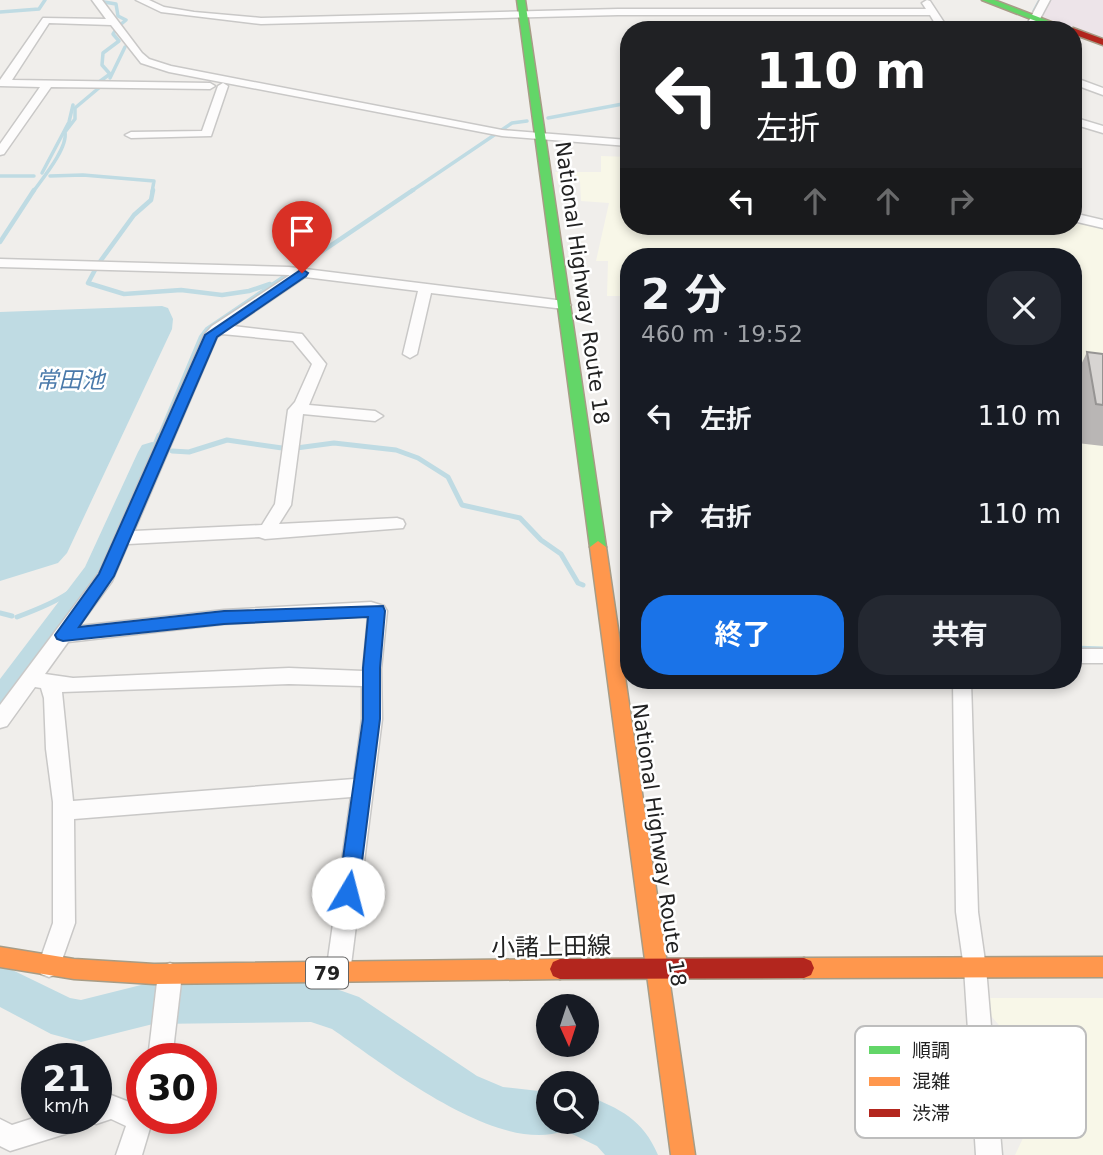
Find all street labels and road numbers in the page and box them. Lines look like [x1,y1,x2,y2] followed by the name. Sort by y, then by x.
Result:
[550,140,614,426] street label: National Highway Route 18
[627,702,691,988] street label: National Highway Route 18
[491,932,611,962] street label: 小諸上田線
[306,958,348,988] road number: 79

